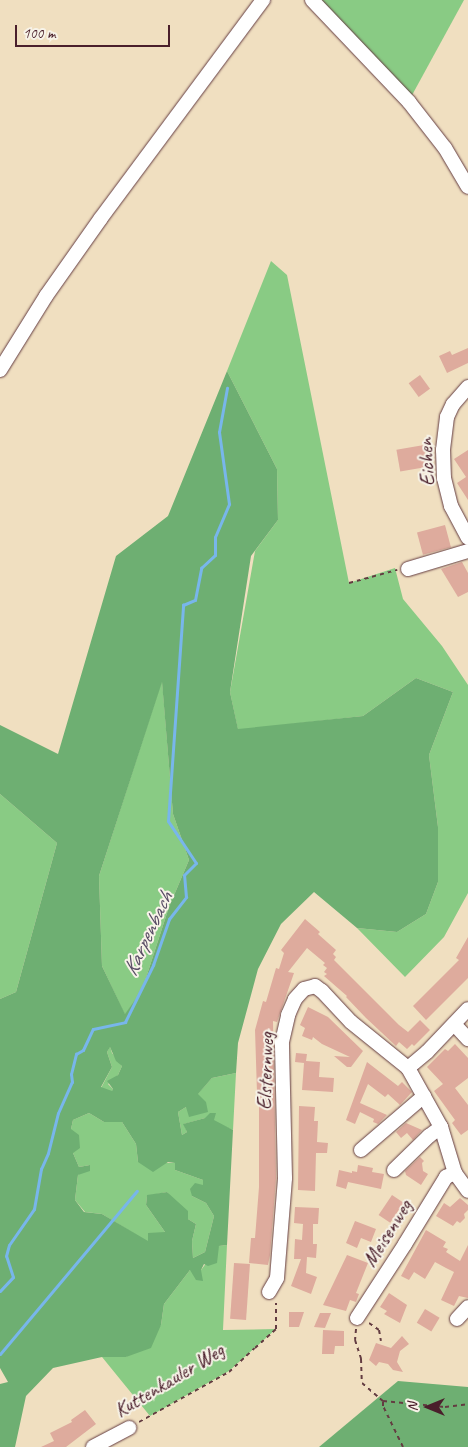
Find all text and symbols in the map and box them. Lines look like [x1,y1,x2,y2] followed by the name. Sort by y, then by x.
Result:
[18,15,172,47] scale bar
[23,24,55,43] text: 100 m
[412,437,440,487] street label: Eichen
[117,888,179,980] water label: Karpenbach
[251,1032,279,1110] street label: Elsternweg
[357,1195,417,1271] street label: Meisenweg
[109,1337,229,1423] street label: Kuttenkauler Weg
[403,1382,453,1432] north arrow
[404,1403,421,1411] text: N

